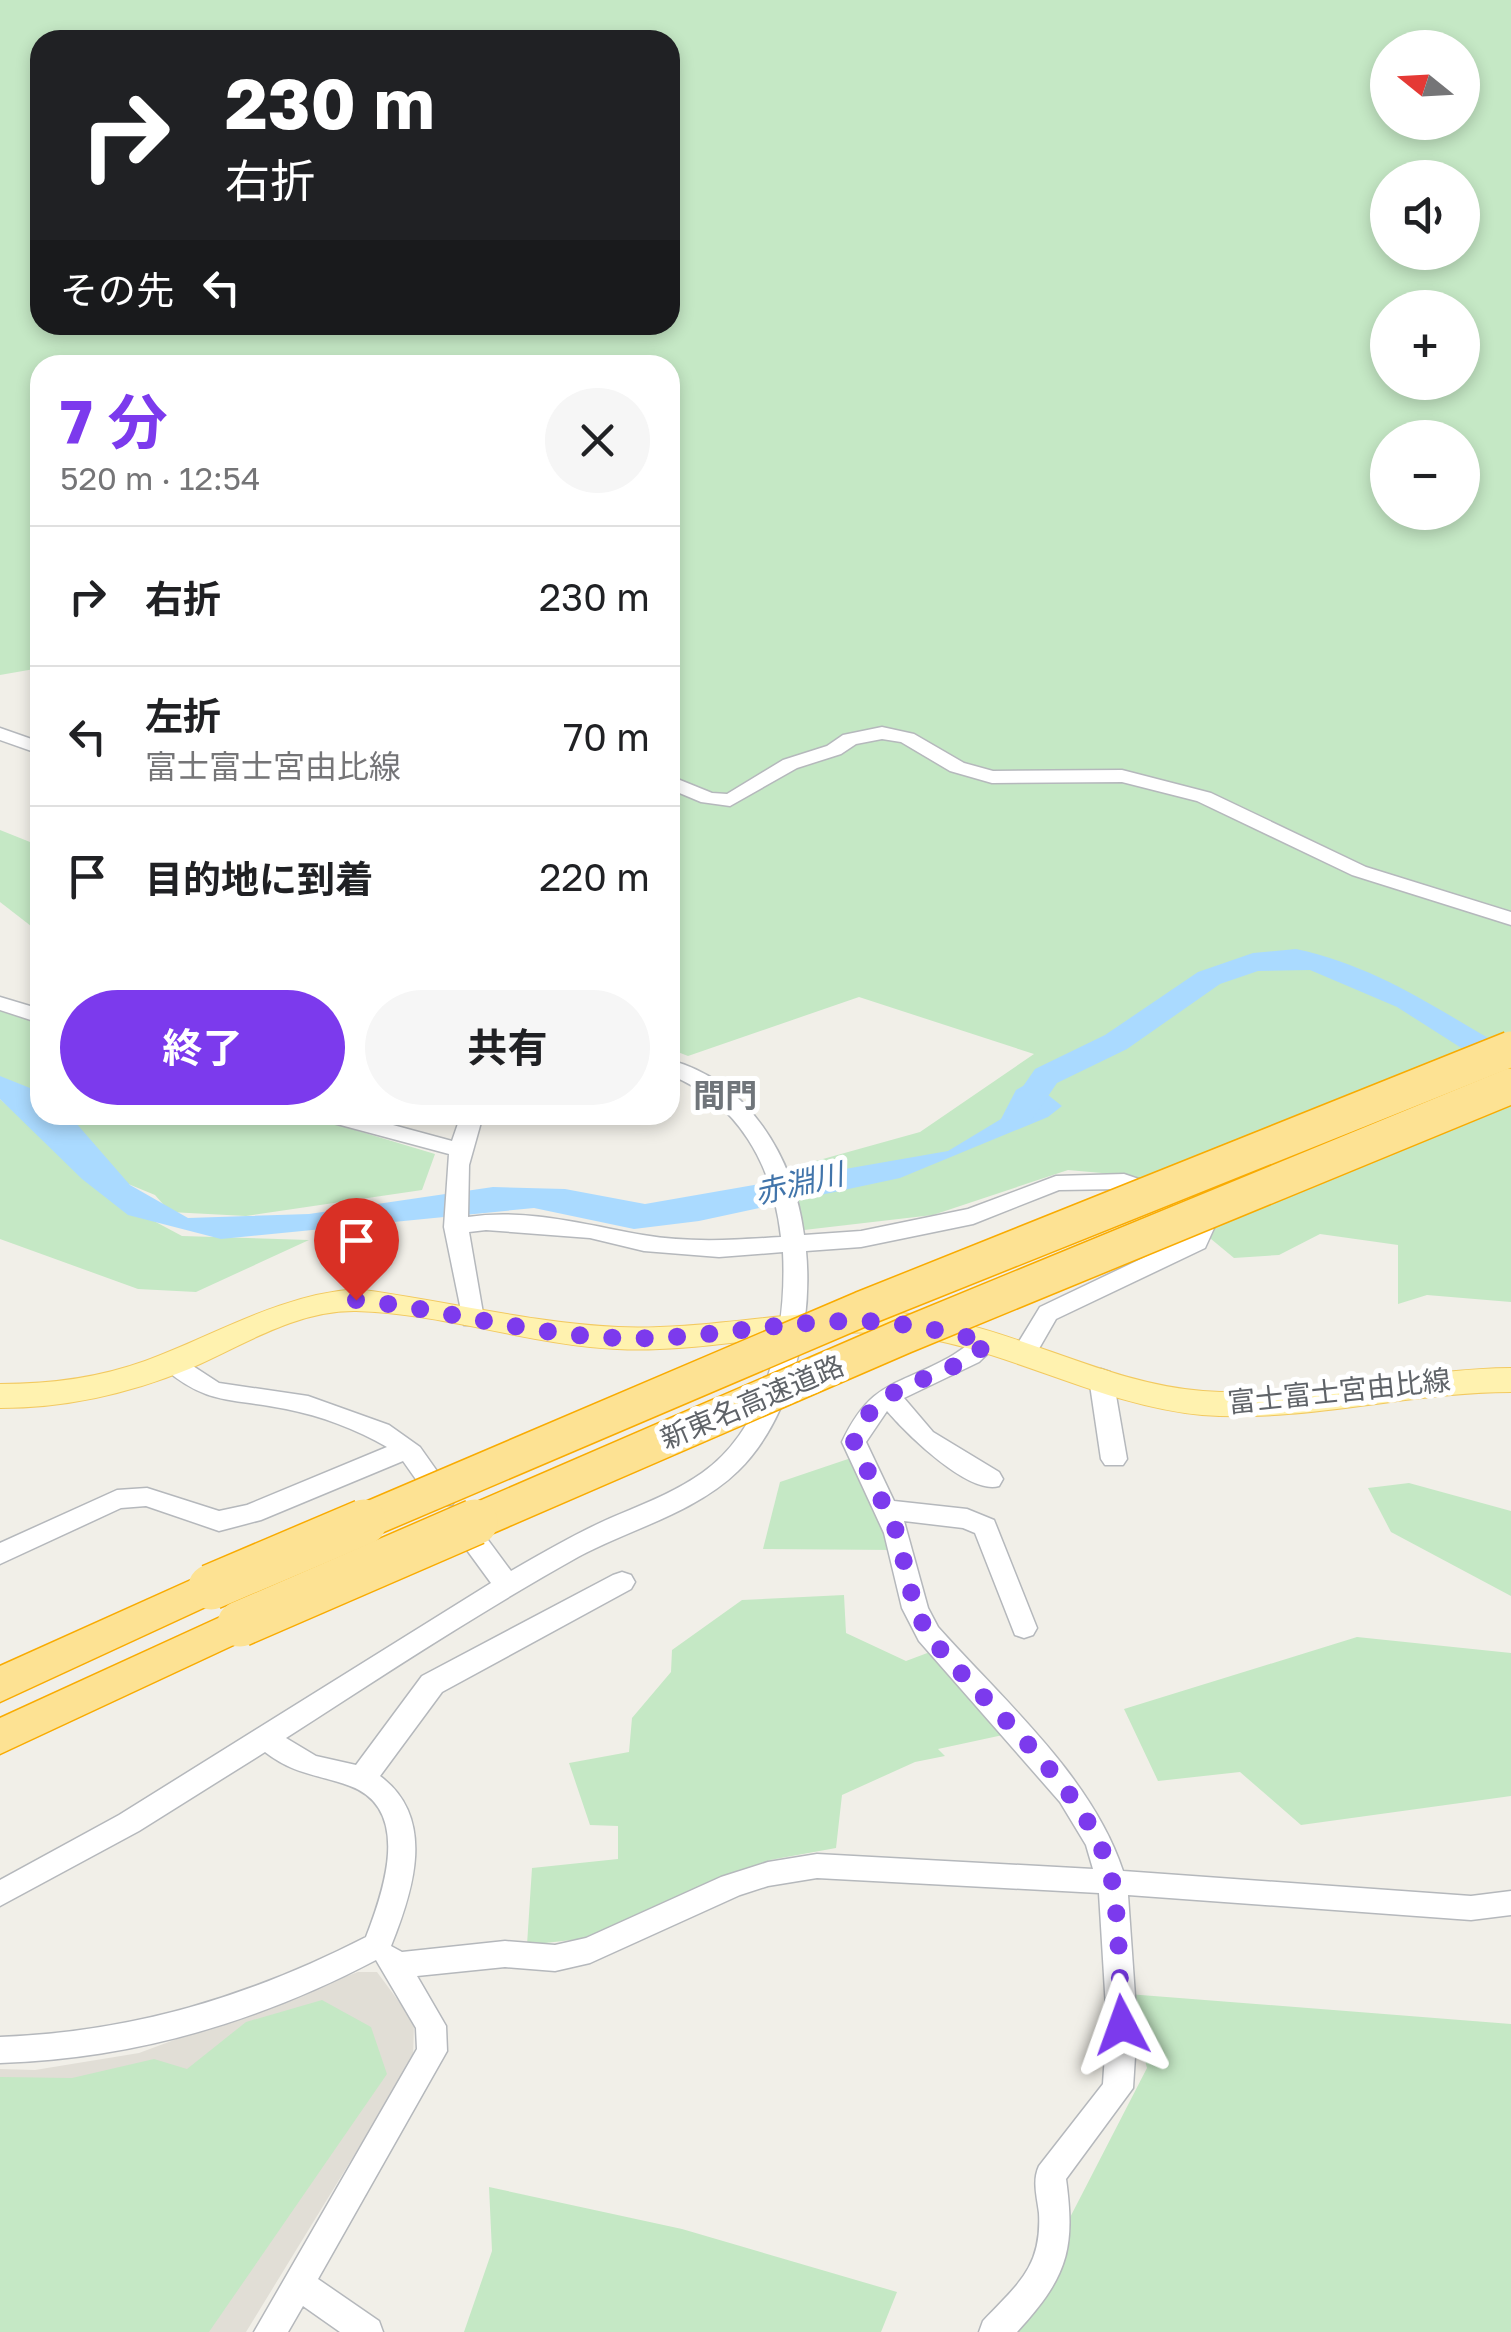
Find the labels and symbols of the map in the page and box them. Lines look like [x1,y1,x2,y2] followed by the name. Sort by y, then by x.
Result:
[1370,30,1480,140] north arrow
[693,1076,757,1114] district label: 間門
[751,1155,850,1211] water label: 赤淵川
[314,1198,399,1301] pin
[655,1348,848,1455] street label: 新東名高速道路
[1226,1362,1452,1419] street label: 富士富士宮由比線
[1070,1973,1174,2077] position arrow

